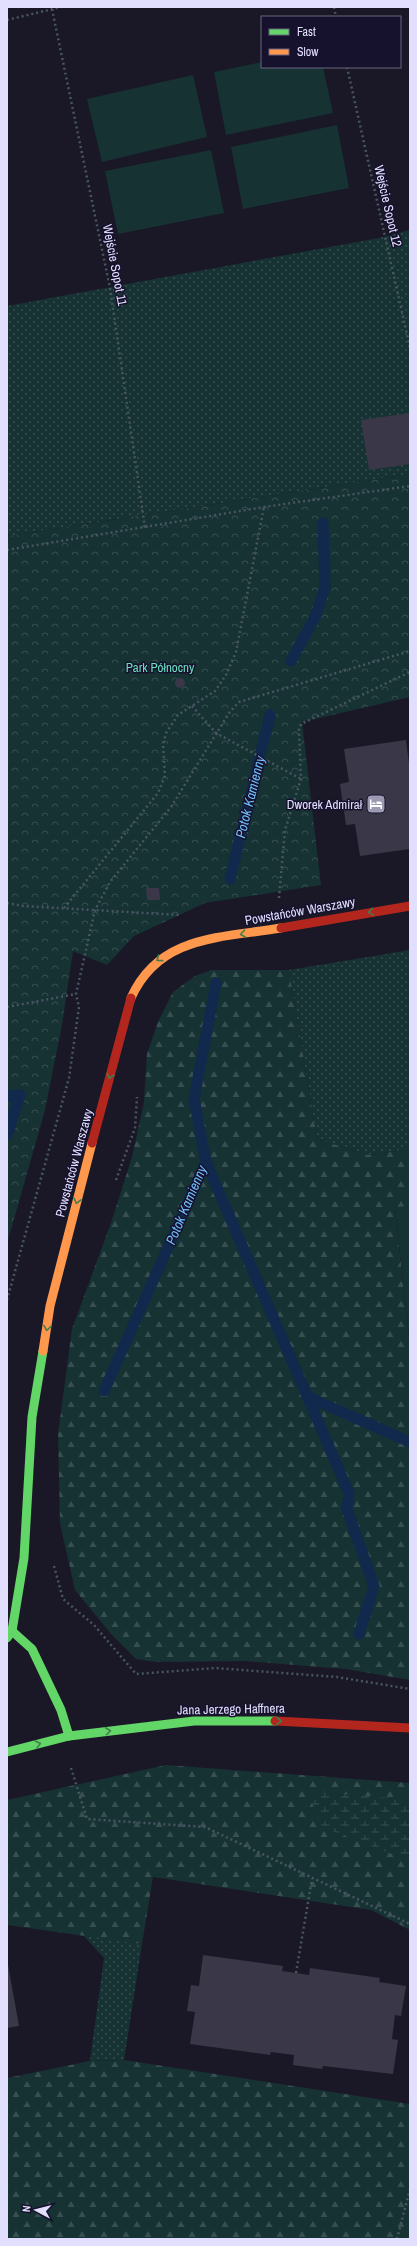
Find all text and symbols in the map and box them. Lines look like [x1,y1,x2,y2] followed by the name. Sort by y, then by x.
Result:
[261,16,401,68] legend
[297,24,316,40] text: Fast
[297,44,319,60] text: Slow
[370,163,406,249] street label: Wejście Sopot 12
[99,223,131,307] street label: Wejście Sopot 11
[126,659,195,676] park label: Park Północny
[231,753,269,840] water label: Potok Kamienny
[365,793,387,815] hotel icon: Dworek Admirał
[287,796,363,813] place label: Dworek Admirał
[244,893,357,929] street label: Powstańców Warszawy
[368,907,375,916] one-way arrow
[240,929,246,938] one-way arrow
[157,954,164,961] one-way arrow
[106,1072,115,1079] one-way arrow
[51,1106,97,1219] street label: Powstańców Warszawy
[161,1162,211,1247] water label: Potok Kamienny
[73,1198,81,1204] one-way arrow
[43,1325,52,1331] one-way arrow
[177,1700,285,1718] street label: Jana Jerzego Haffnera
[276,1717,282,1725] one-way arrow
[105,1727,111,1736] one-way arrow
[34,1740,41,1749] one-way arrow
[16,2190,56,2230] north arrow
[19,2205,33,2213] text: N

